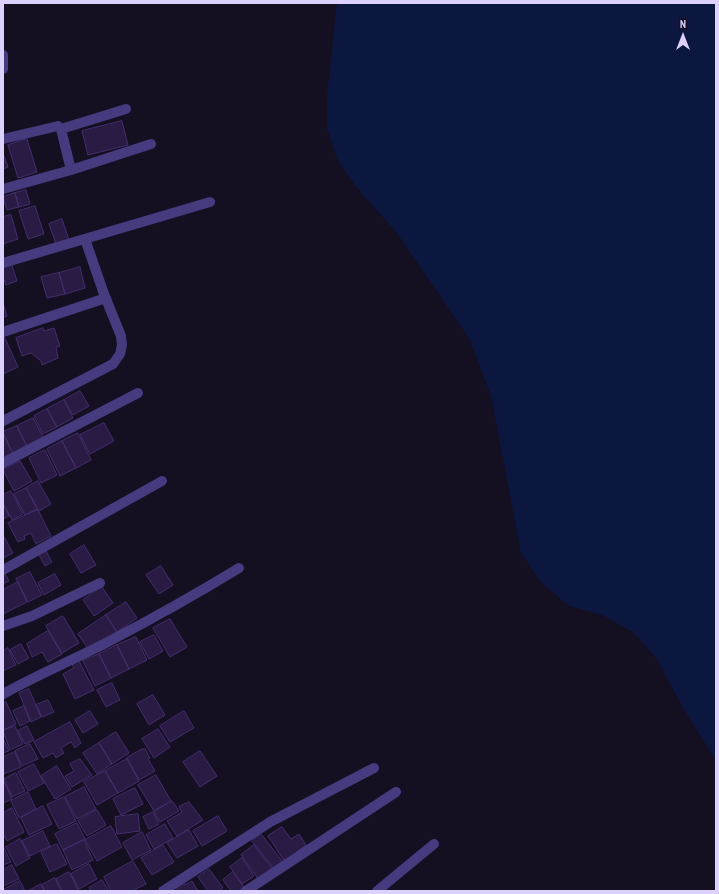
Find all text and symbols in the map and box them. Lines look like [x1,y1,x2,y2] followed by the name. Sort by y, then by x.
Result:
[663,16,703,56] north arrow
[680,17,686,31] text: N

